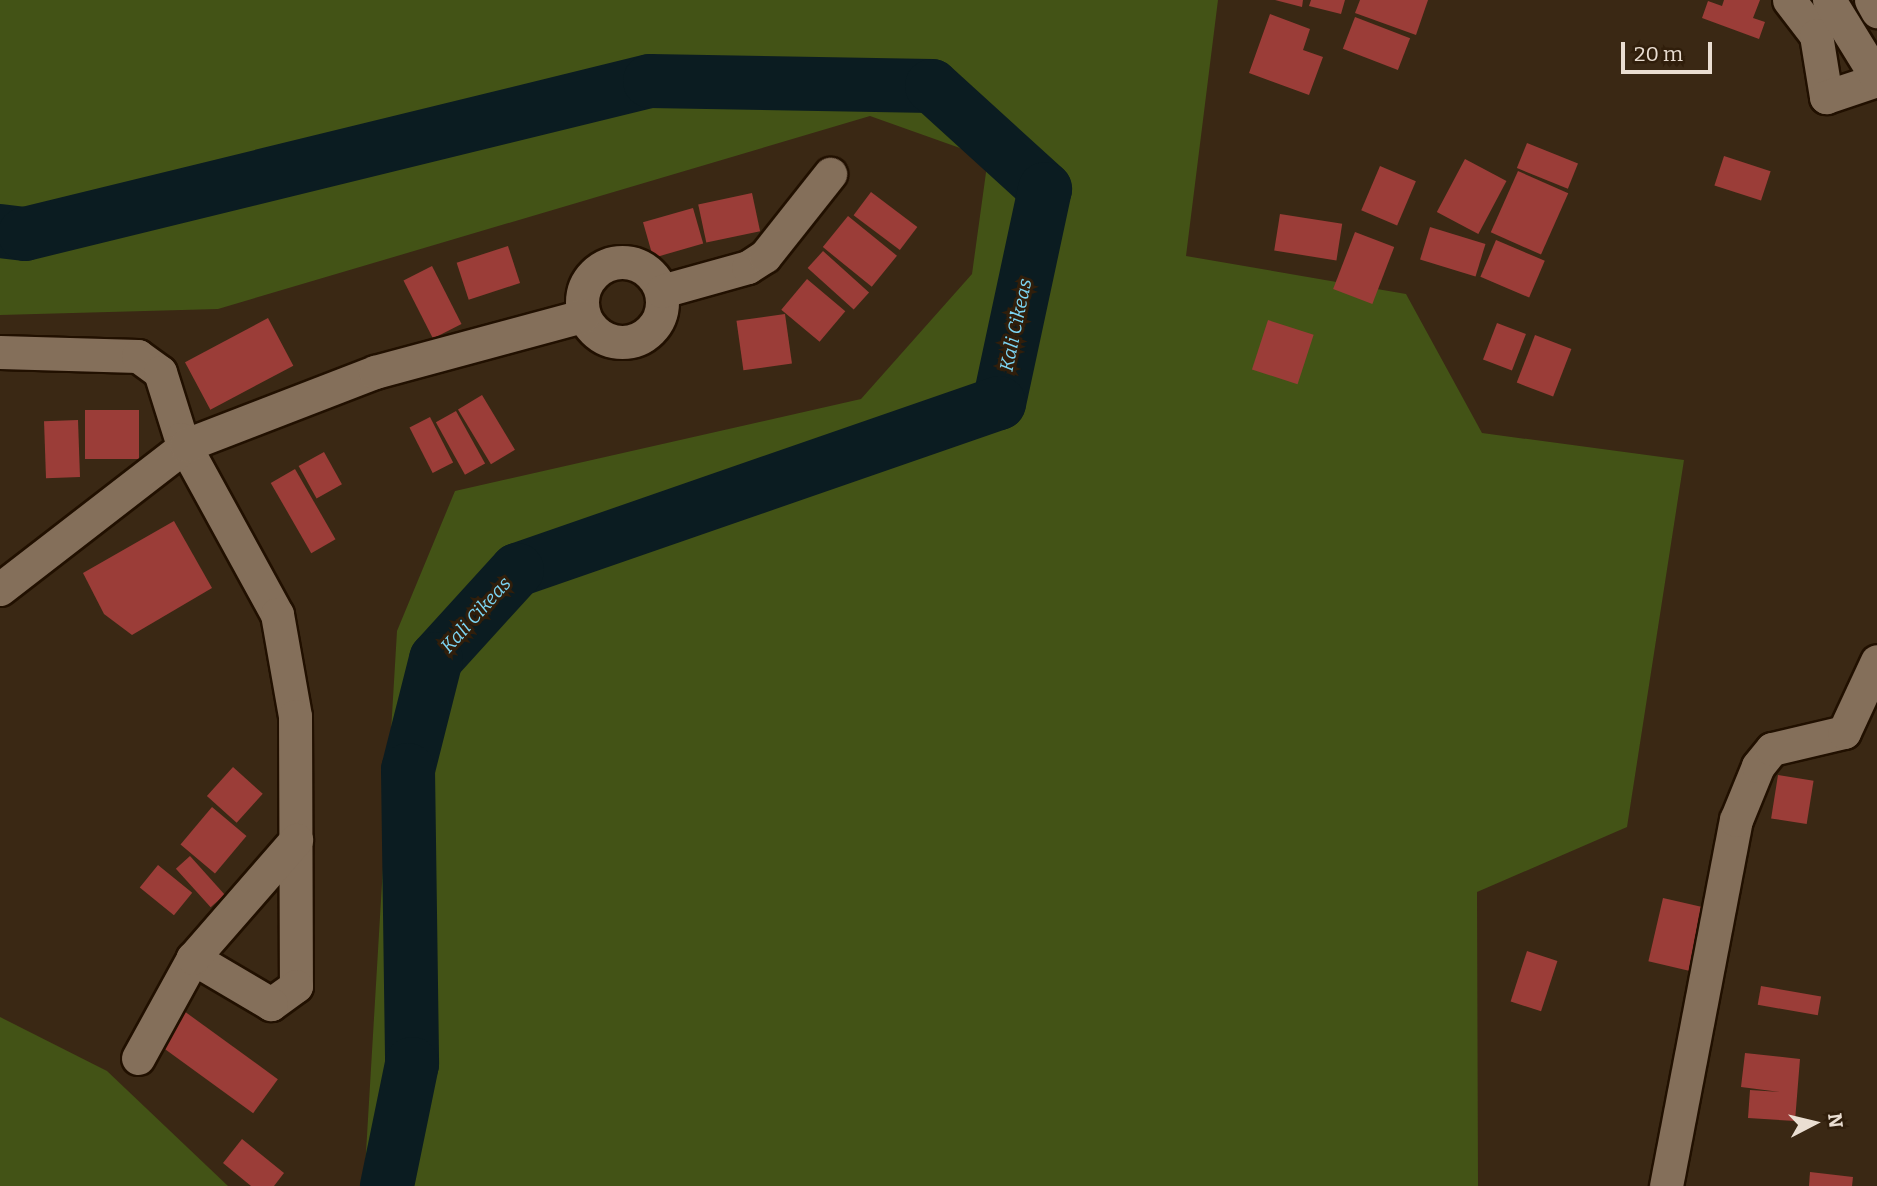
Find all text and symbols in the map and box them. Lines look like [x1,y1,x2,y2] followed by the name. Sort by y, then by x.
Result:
[1625,28,1716,72] scale bar
[1634,41,1683,67] text: 20 m
[995,277,1037,373] water label: Kali Cikeas
[436,572,516,658] water label: Kali Cikeas
[1779,1088,1849,1158] north arrow
[1823,1112,1848,1129] text: N

